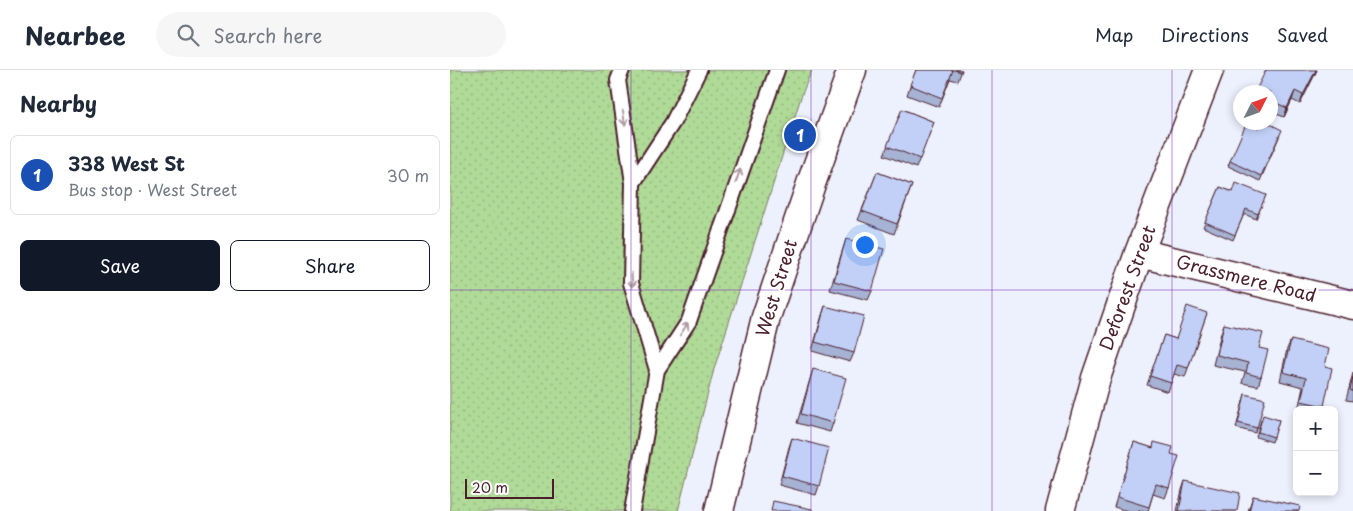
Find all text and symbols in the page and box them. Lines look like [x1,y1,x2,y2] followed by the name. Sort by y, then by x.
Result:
[156,12,506,57] search box
[25,17,126,53] text: Nearbee
[174,21,202,49] icon: search
[214,21,322,49] text: Search here
[1095,21,1133,48] text: Map
[1161,21,1249,48] text: Directions
[1277,21,1328,48] text: Saved
[1233,85,1278,130] north arrow
[20,87,97,119] text: Nearby
[619,109,629,125] one-way arrow
[784,116,816,154] pin: 1
[68,149,185,177] text: 338 West St
[33,163,41,187] text: 1
[387,163,429,187] text: 30 m
[734,169,744,185] one-way arrow
[68,177,237,201] text: Bus stop · West Street
[1091,221,1162,354] street label: Deforest Street
[852,232,878,258] your location
[748,235,803,340] street label: West Street
[20,240,220,291] button: Save
[230,240,430,291] button: Share
[1173,247,1319,308] street label: Grassmere Road
[628,271,637,287] one-way arrow
[679,322,689,336] one-way arrow
[1293,406,1338,496] map controls
[1293,406,1338,451] button: +
[1293,451,1338,496] button: −
[465,476,554,499] scale bar
[472,477,508,498] text: 20 m

